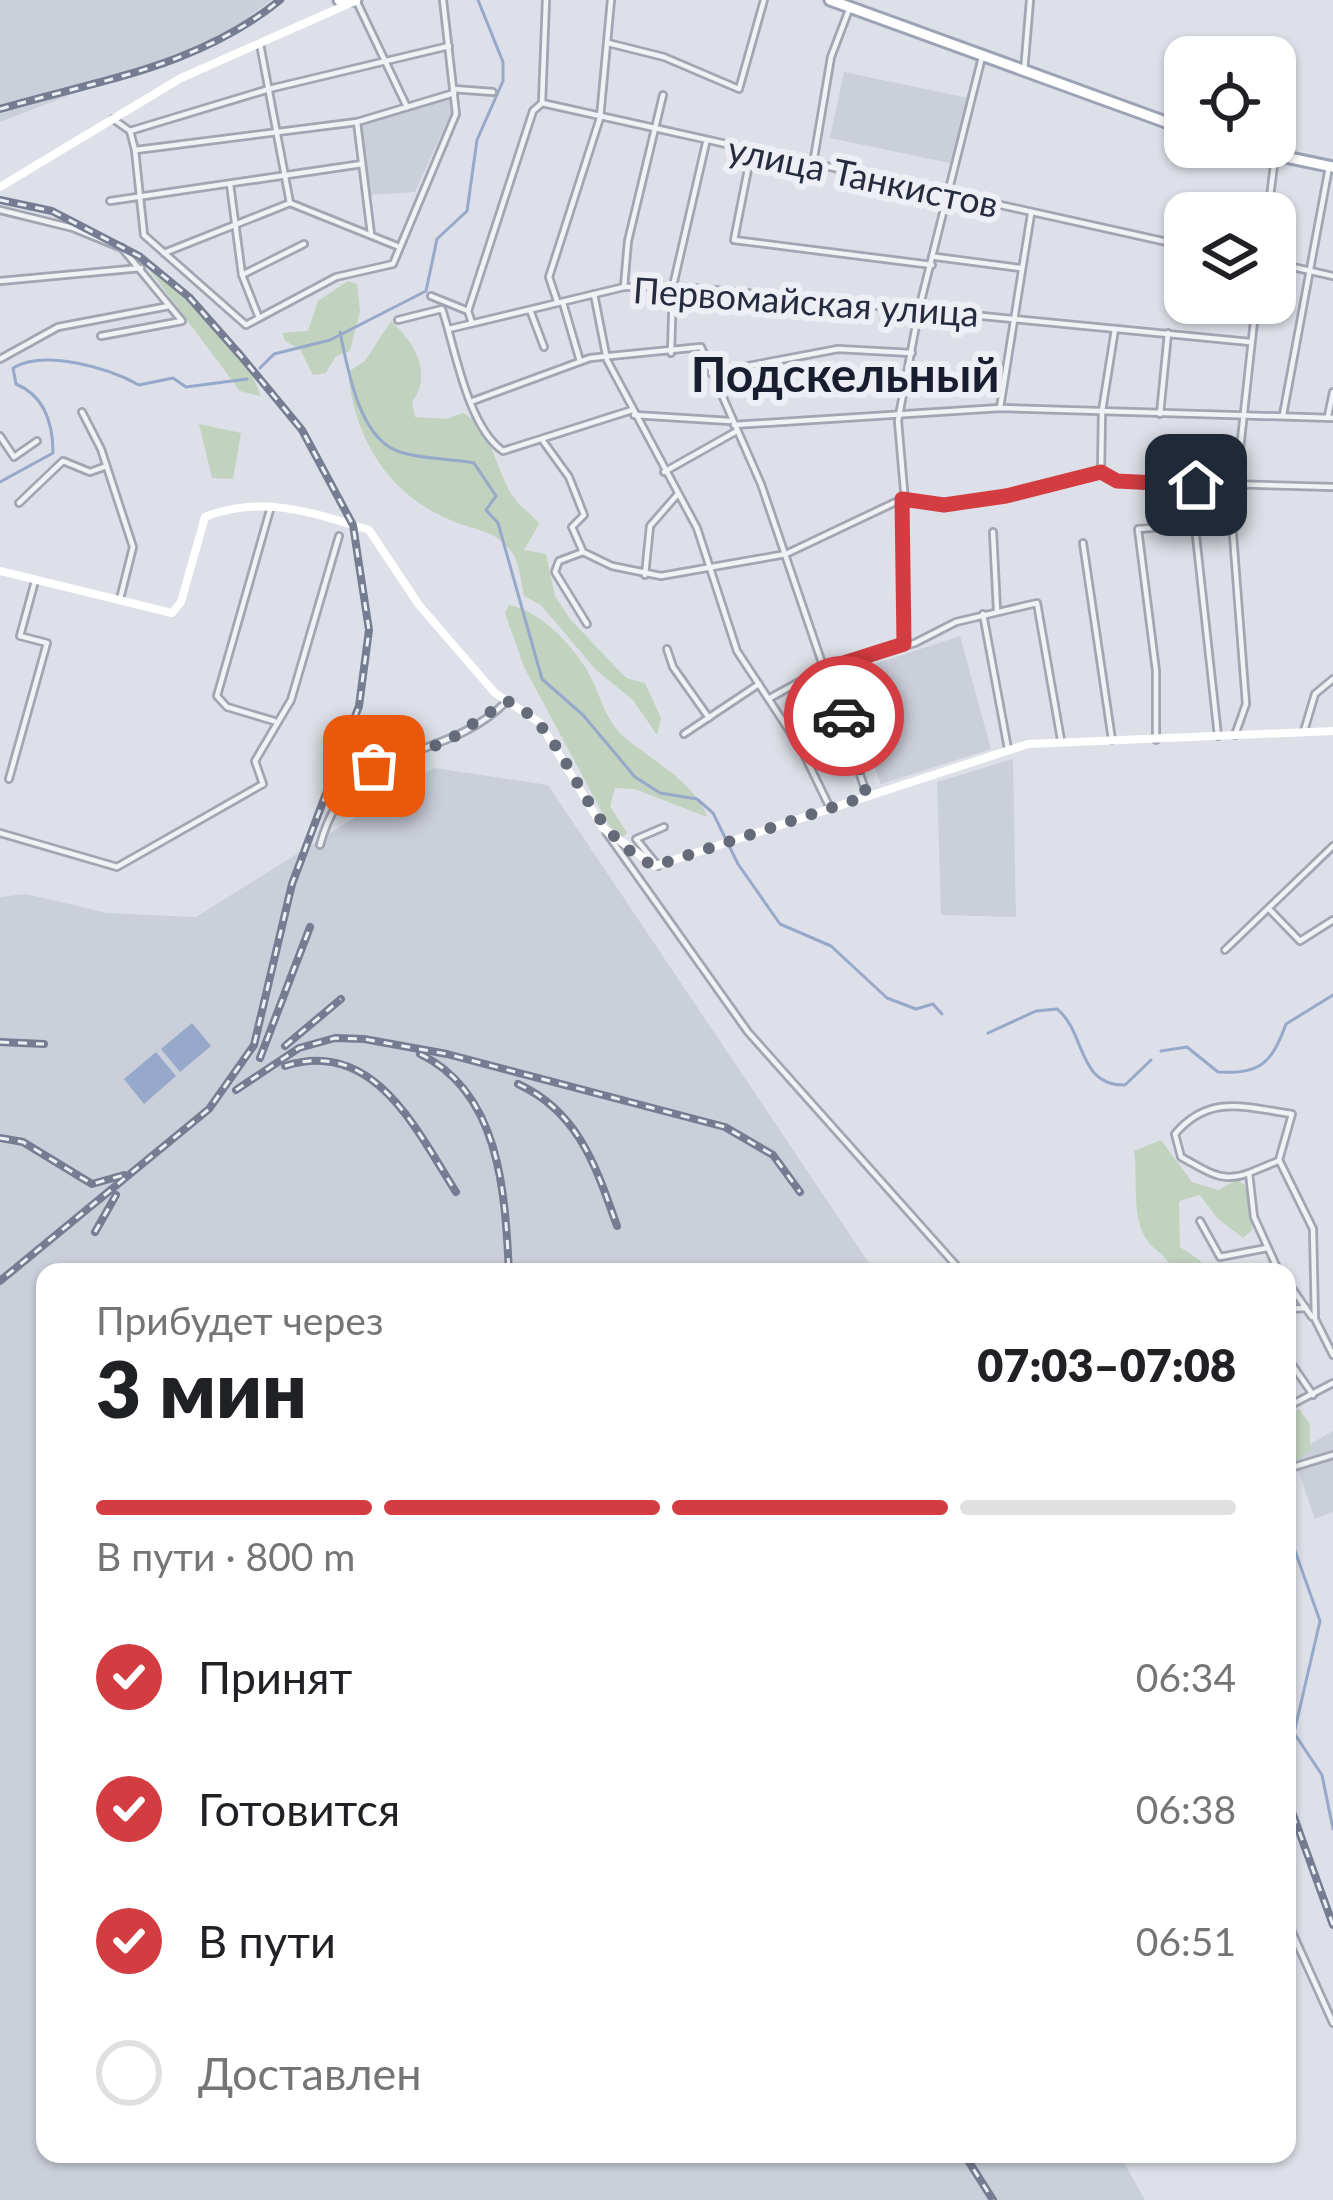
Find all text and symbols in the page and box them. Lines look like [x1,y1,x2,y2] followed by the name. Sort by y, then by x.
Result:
[1164,36,1296,324] map controls
[1164,36,1296,168] button: locate
[724,126,1002,226] street label: улица Танкистов
[1164,192,1296,324] button: layers
[632,267,980,335] street label: Первомайская улица
[691,345,999,402] district label: Подскельный
[1145,434,1247,536] pin
[1163,452,1229,518] icon: home
[784,656,904,776] courier
[811,683,877,749] icon: car
[323,715,425,817] pin
[341,733,407,799] icon: bag
[96,1297,383,1343] text: Прибудет через
[977,1338,1236,1392] text: 07:03–07:08
[96,1341,307,1435] text: 3 мин
[96,1533,355,1579] text: В пути · 800 m
[96,1644,162,1710] icon: check
[198,1650,352,1704] text: Принят
[1136,1654,1236,1700] text: 06:34
[96,1776,162,1842] icon: check
[198,1782,400,1836] text: Готовится
[1136,1786,1236,1832] text: 06:38
[96,1908,162,1974] icon: check
[198,1914,336,1968] text: В пути
[1136,1918,1236,1964] text: 06:51
[198,2046,422,2100] text: Доставлен

